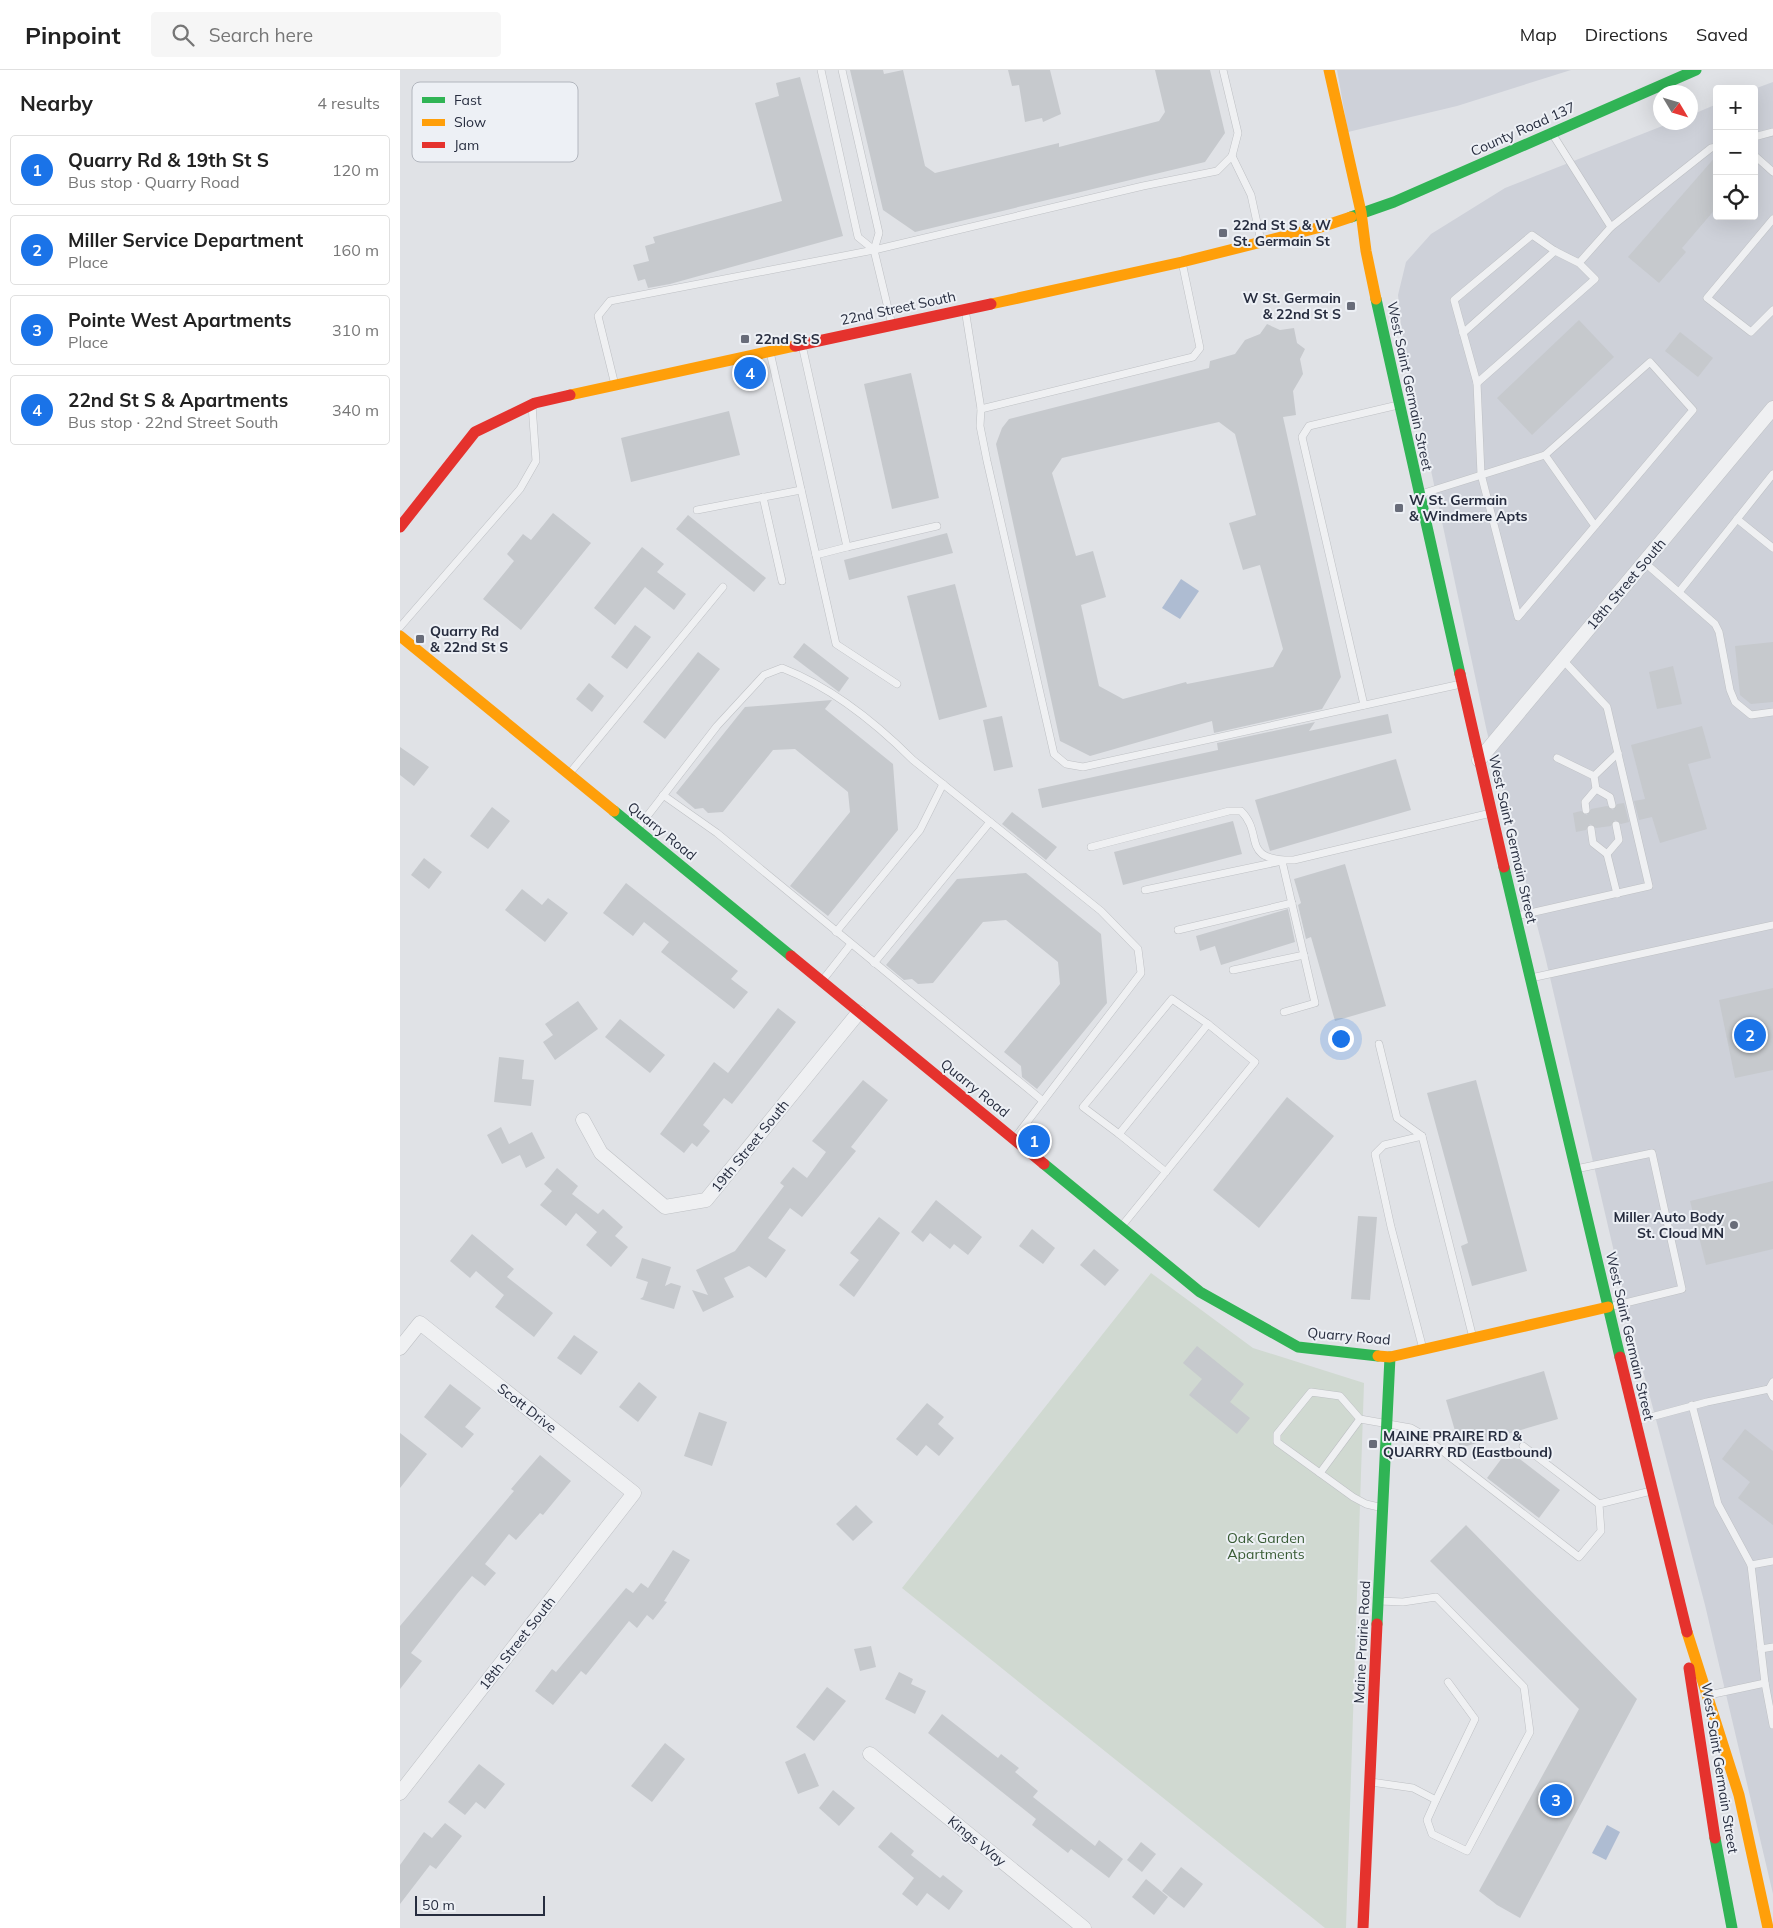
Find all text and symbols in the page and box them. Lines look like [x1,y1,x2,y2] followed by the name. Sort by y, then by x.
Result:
[151,12,501,57] search box
[25,20,121,50] text: Pinpoint
[169,21,197,49] icon: search
[209,23,313,47] text: Search here
[1520,23,1557,46] text: Map
[1585,23,1668,46] text: Directions
[1696,23,1748,46] text: Saved
[412,82,578,162] legend
[1653,85,1698,130] north arrow
[1713,85,1758,220] map controls
[1713,85,1758,130] button: +
[20,90,93,116] text: Nearby
[454,91,482,109] text: Fast
[317,93,380,113] text: 4 results
[1468,98,1578,160] street label: County Road 137
[454,113,486,131] text: Slow
[1713,130,1758,175] button: −
[454,136,479,154] text: Jam
[68,148,269,172] text: Quarry Rd & 19th St S
[32,160,42,180] text: 1
[332,160,379,180] text: 120 m
[68,172,240,192] text: Bus stop · Quarry Road
[1713,175,1758,220] button: locate
[1233,216,1331,250] place label: 22nd St S & W St. Germain St
[1217,227,1229,239] marker: 22nd St S & W St. Germain St
[68,228,303,252] text: Miller Service Department
[32,240,42,260] text: 2
[332,240,379,260] text: 160 m
[68,252,108,272] text: Place
[839,287,957,329] street label: 22nd Street South
[1243,289,1341,323] place label: W St. Germain & 22nd St S
[1345,300,1357,312] marker: W St. Germain & 22nd St S
[1383,300,1437,472] street label: West Saint Germain Street
[68,308,292,332] text: Pointe West Apartments
[32,320,42,340] text: 3
[332,320,379,340] text: 310 m
[755,330,820,348] place label: 22nd St S
[68,332,108,352] text: Place
[739,333,751,345] marker: 22nd St S
[734,354,766,392] pin: 4
[68,388,288,412] text: 22nd St S & Apartments
[32,400,42,420] text: 4
[332,400,379,420] text: 340 m
[68,412,278,432] text: Bus stop · 22nd Street South
[1409,491,1528,525] place label: W St. Germain & Windmere Apts
[1393,502,1405,514] marker: W St. Germain & Windmere Apts
[1583,535,1669,633] street label: 18th Street South
[430,622,508,656] place label: Quarry Rd & 22nd St S
[414,633,426,645] marker: Quarry Rd & 22nd St S
[1485,753,1541,925] street label: West Saint Germain Street
[624,798,700,864] street label: Quarry Road
[1734,1016,1766,1054] pin: 2
[1328,1026,1354,1052] your location
[937,1055,1013,1121] street label: Quarry Road
[707,1096,793,1196] street label: 19th Street South
[1018,1122,1050,1160] pin: 1
[1613,1208,1724,1242] place label: Miller Auto Body St. Cloud MN
[1728,1219,1740,1231] marker: Miller Auto Body St. Cloud MN
[1602,1250,1658,1422] street label: West Saint Germain Street
[1307,1323,1391,1349] street label: Quarry Road
[494,1379,560,1437] street label: Scott Drive
[1383,1427,1553,1461] place label: MAINE PRAIRE RD & QUARRY RD (Eastbound)
[1367,1438,1379,1450] marker: MAINE PRAIRE RD & QUARRY RD (Eastbound)
[1227,1529,1305,1563] park label: Oak Garden Apartments
[1350,1580,1374,1704] street label: Maine Prairie Road
[475,1593,559,1693] street label: 18th Street South
[1698,1681,1742,1855] street label: West Saint Germain Street
[1540,1781,1572,1819] pin: 3
[944,1812,1010,1870] street label: Kings Way
[415,1893,545,1916] scale bar
[422,1896,455,1914] text: 50 m

